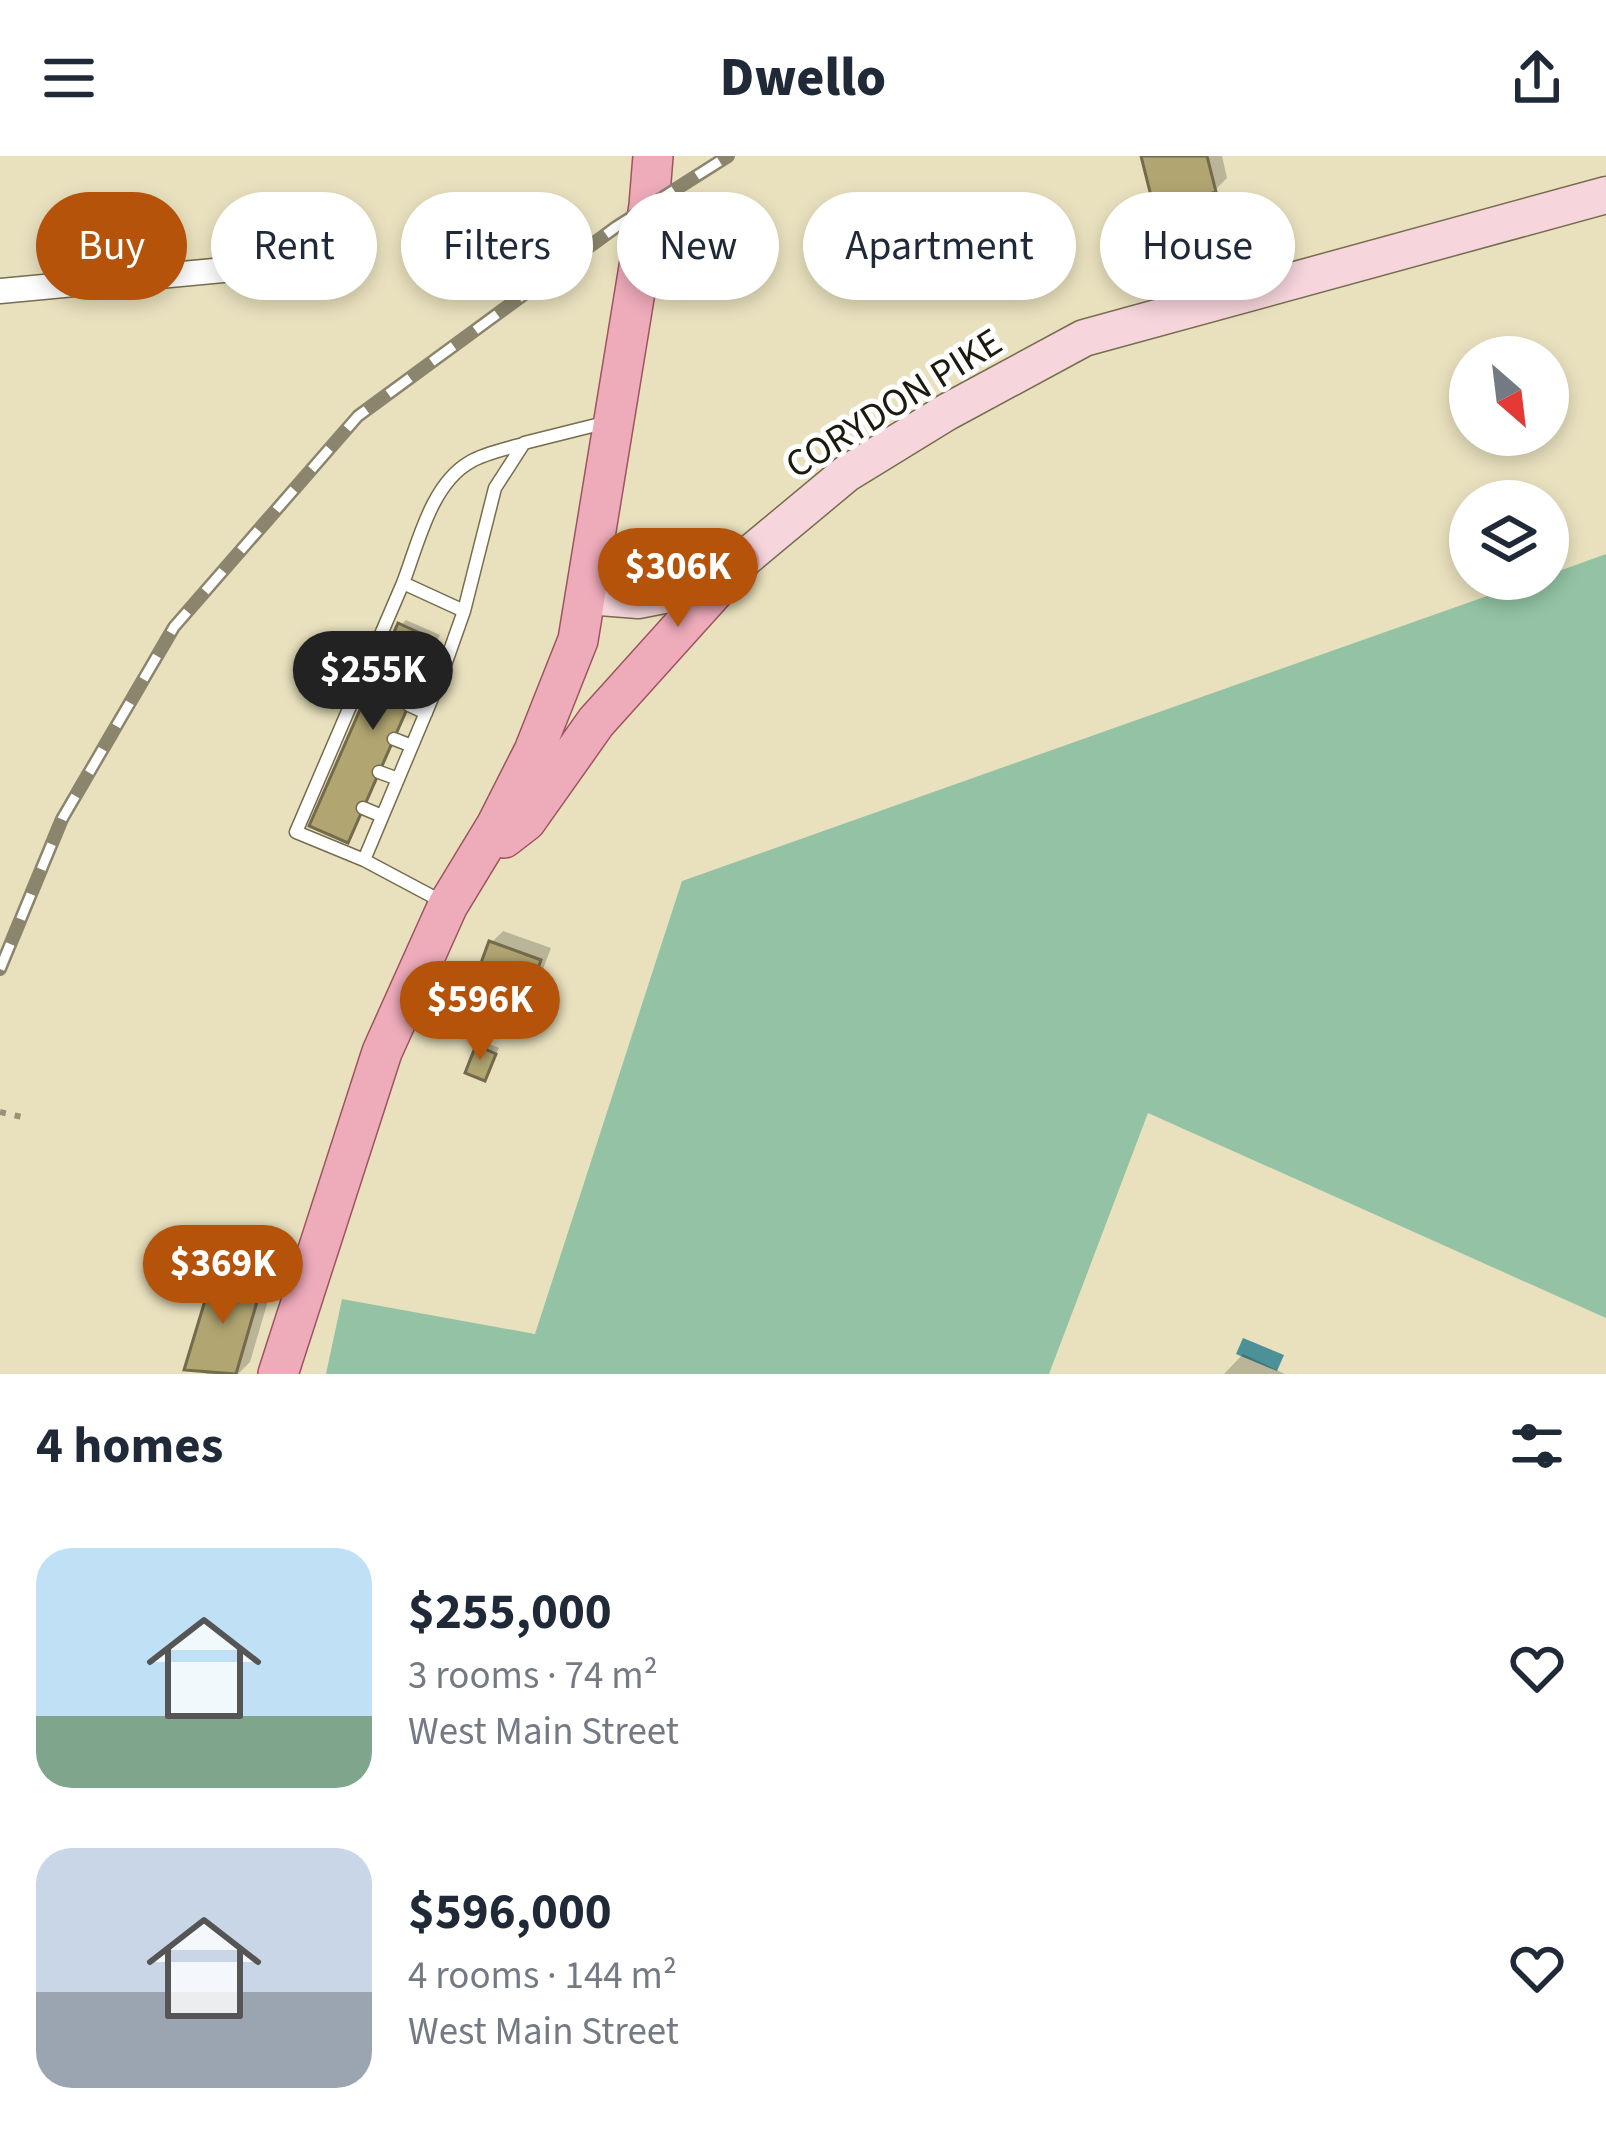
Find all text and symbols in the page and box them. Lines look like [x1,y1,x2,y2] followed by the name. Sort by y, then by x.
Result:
[720,40,886,117] text: Dwello
[36,45,102,111] icon: menu
[1504,45,1570,111] icon: share
[36,192,187,300] chip: Buy
[211,192,377,300] chip: Rent
[401,192,593,300] chip: Filters
[617,192,779,300] chip: New
[803,192,1076,300] chip: Apartment
[1100,192,1295,300] chip: House
[775,315,1013,493] street label: CORYDON PIKE
[1449,336,1569,456] north arrow
[1449,336,1569,600] map controls
[1449,480,1569,600] button: layers
[594,528,762,630] pin: $306K
[625,539,731,595] text: $306K
[289,631,457,733] pin: $255K
[320,642,426,698] text: $255K
[396,961,564,1063] pin: $596K
[427,972,533,1028] text: $596K
[139,1225,307,1327] pin: $369K
[170,1236,276,1292] text: $369K
[36,1410,223,1482] text: 4 homes
[1504,1413,1570,1479] icon: filters
[408,1576,612,1648] text: $255,000
[132,1596,276,1740] icon: home
[1504,1635,1570,1701] icon: heart
[408,1648,658,1704] text: 3 rooms · 74 m²
[408,1704,679,1760] text: West Main Street
[408,1876,612,1948] text: $596,000
[132,1896,276,2040] icon: home
[1504,1935,1570,2001] icon: heart
[408,1948,677,2004] text: 4 rooms · 144 m²
[408,2004,679,2060] text: West Main Street

